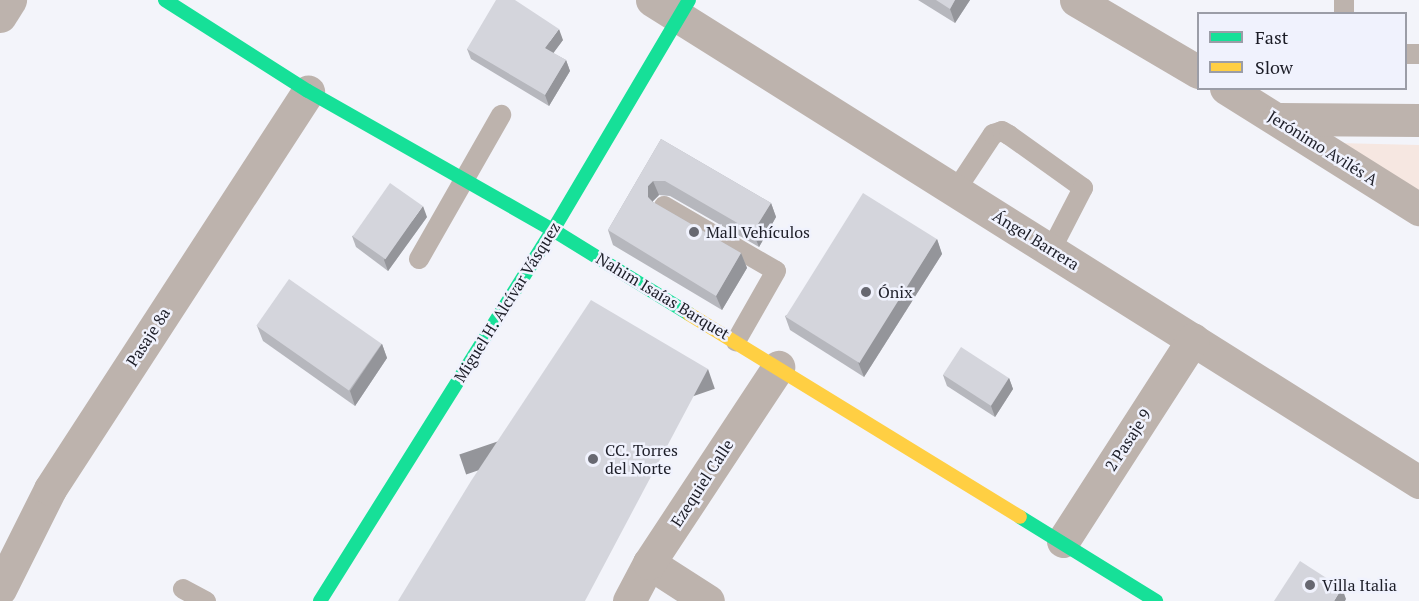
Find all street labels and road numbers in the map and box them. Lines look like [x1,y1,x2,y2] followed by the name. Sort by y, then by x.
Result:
[1264,106,1382,190] street label: Jerónimo Avilés A
[989,206,1083,274] street label: Ángel Barrera
[450,218,564,386] street label: Miguel H. Alcívar Vásquez
[593,249,733,343] street label: Nahim Isaías Barquet
[122,304,174,370] street label: Pasaje 8a
[1101,405,1155,475] street label: 2 Pasaje 9
[667,436,737,530] street label: Ezequiel Calle

